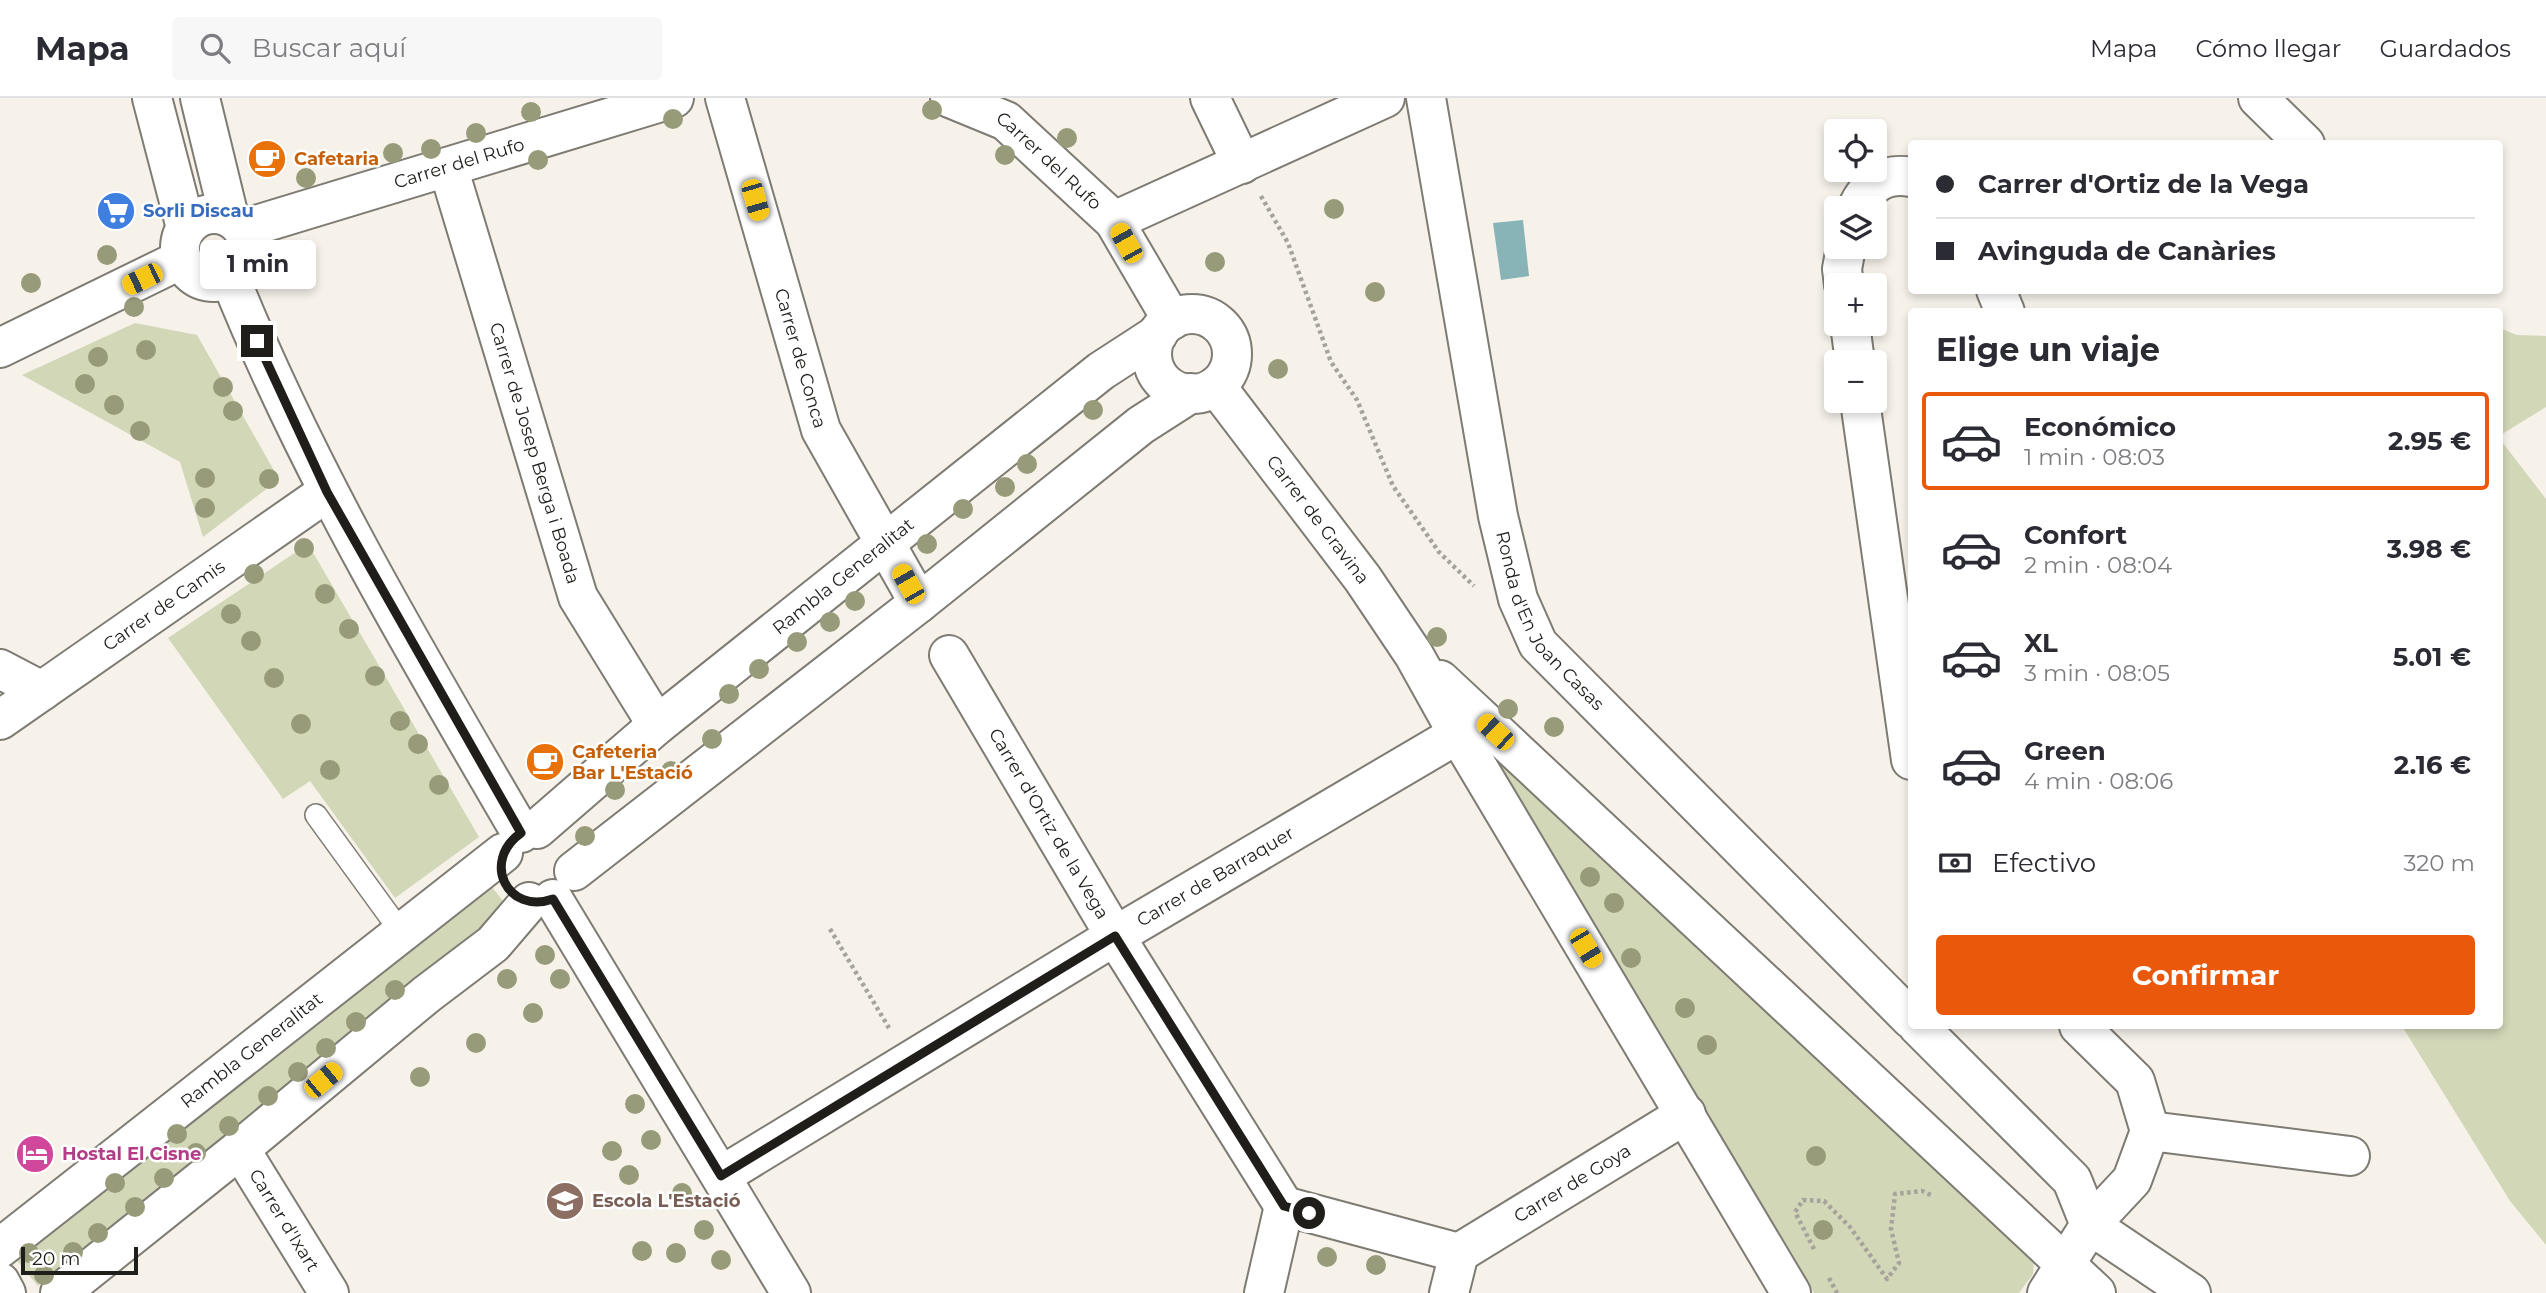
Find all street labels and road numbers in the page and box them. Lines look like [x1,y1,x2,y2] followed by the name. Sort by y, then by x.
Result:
[993,107,1106,215] street label: Carrer del Rufo
[391,133,527,193] street label: Carrer del Rufo
[770,286,831,431] street label: Carrer de Conca
[485,320,584,587] street label: Carrer de Josep Berga i Boada
[1262,451,1374,588] street label: Carrer de Gravina
[768,514,918,639] street label: Rambla Generalitat
[1491,529,1609,715] street label: Ronda d'En Joan Casas
[99,555,230,656] street label: Carrer de Camis
[984,724,1114,923] street label: Carrer d'Ortiz de la Vega
[1133,822,1298,932] street label: Carrer de Barraquer
[176,988,327,1113] street label: Rambla Generalitat
[1510,1139,1635,1228] street label: Carrer de Goya
[244,1165,324,1276] street label: Carrer d'Ixart

